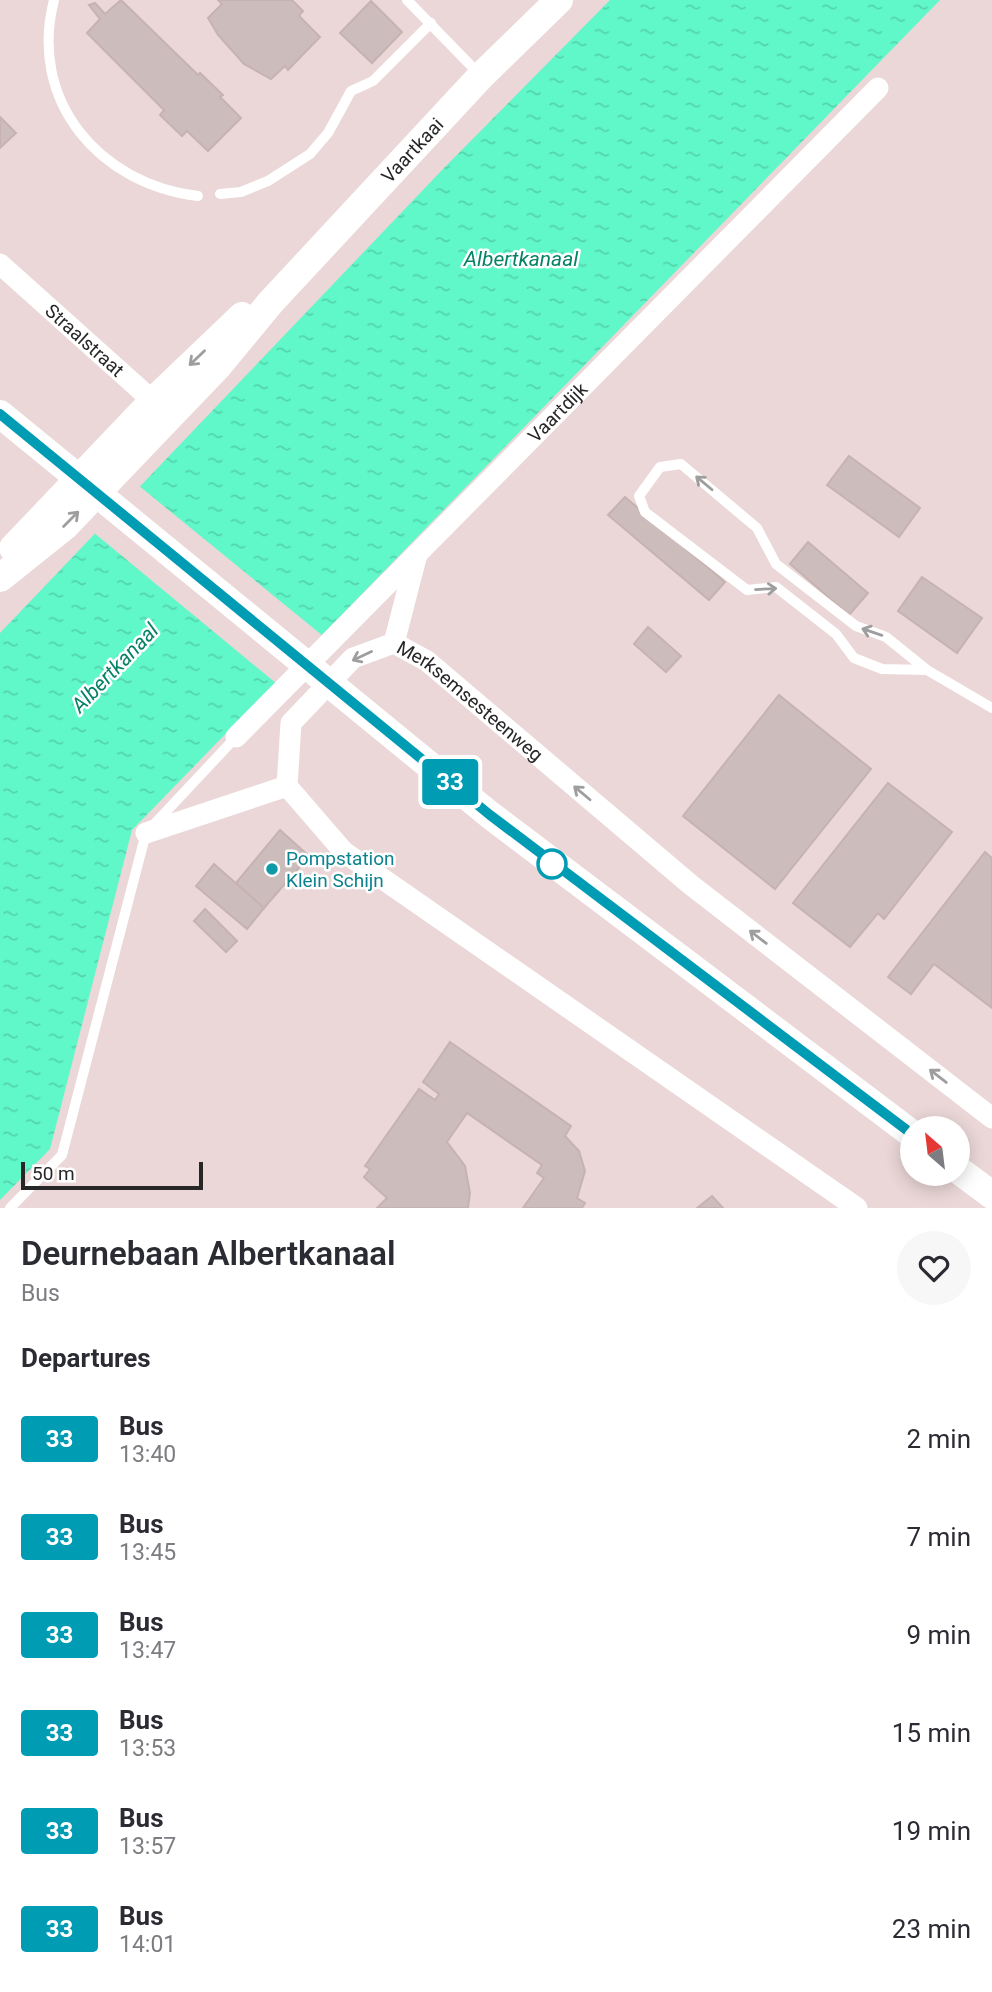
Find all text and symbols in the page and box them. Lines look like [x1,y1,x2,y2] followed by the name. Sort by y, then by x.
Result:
[376,113,448,187] street label: Vaartkaai
[463,247,579,271] water label: Albertkanaal
[41,299,129,381] street label: Straalstraat
[188,349,205,366] one-way arrow
[523,377,592,447] street label: Vaartdijk
[696,476,714,491] one-way arrow
[62,510,79,527] one-way arrow
[754,582,777,595] one-way arrow
[66,618,164,718] water label: Albertkanaal
[861,625,883,637] one-way arrow
[393,635,548,766] street label: Merksemsesteenweg
[352,650,373,663] one-way arrow
[419,759,482,805] line badge: 33
[436,768,464,796] text: 33
[574,785,592,801] one-way arrow
[286,847,395,892] place label: Pompstation Klein Schijn
[537,849,567,879] unlabelled marker
[264,861,280,877] marker: Pompstation Klein Schijn
[750,929,768,944] one-way arrow
[929,1069,948,1084] one-way arrow
[900,1116,970,1186] north arrow
[900,1116,970,1186] map controls
[21,1159,203,1191] scale bar
[32,1162,75,1185] text: 50 m
[897,1231,971,1305] button: heart
[21,1234,396,1273] text: Deurnebaan Albertkanaal
[21,1280,60,1307] text: Bus
[21,1343,151,1373] text: Departures
[119,1411,164,1441] text: Bus
[906,1424,971,1454] text: 2 min
[46,1425,73,1453] text: 33
[119,1441,176,1468] text: 13:40
[119,1509,164,1539] text: Bus
[906,1522,971,1552] text: 7 min
[46,1523,73,1551] text: 33
[119,1539,176,1566] text: 13:45
[119,1607,164,1637] text: Bus
[906,1620,971,1650] text: 9 min
[46,1621,73,1649] text: 33
[119,1637,176,1664] text: 13:47
[119,1705,164,1735] text: Bus
[892,1718,971,1748] text: 15 min
[46,1719,73,1747] text: 33
[119,1735,176,1762] text: 13:53
[119,1803,164,1833] text: Bus
[892,1816,971,1846] text: 19 min
[46,1817,73,1845] text: 33
[119,1833,176,1860] text: 13:57
[119,1901,164,1931] text: Bus
[892,1914,971,1944] text: 23 min
[46,1915,73,1943] text: 33
[119,1931,176,1958] text: 14:01

